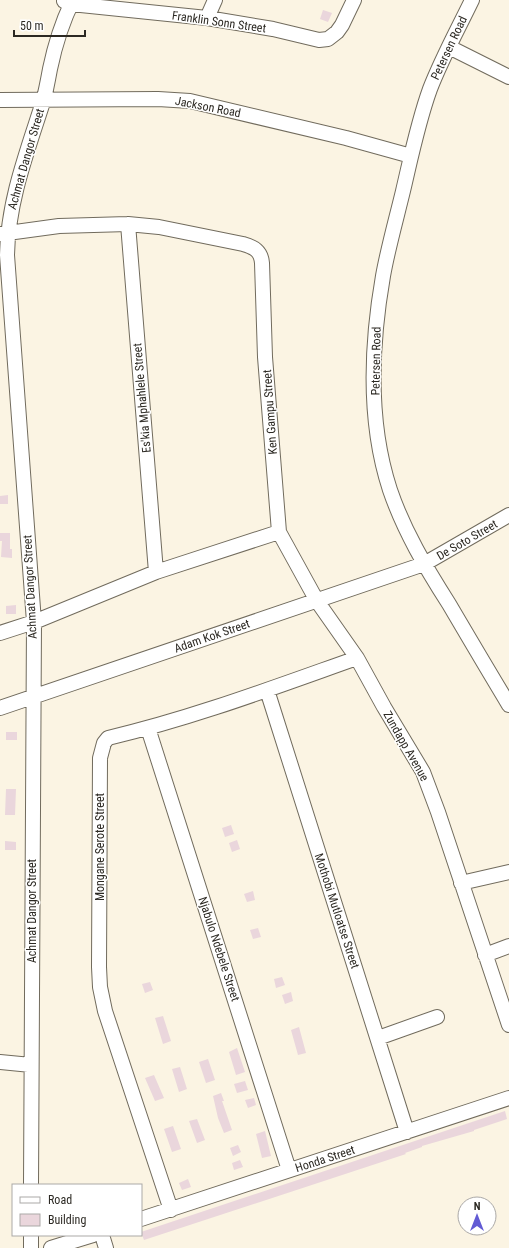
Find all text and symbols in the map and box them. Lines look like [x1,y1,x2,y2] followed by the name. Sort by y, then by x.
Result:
[171,8,267,36] street label: Franklin Sonn Street
[14,12,85,38] scale bar
[428,14,470,82] street label: Petersen Road
[20,19,44,33] text: 50 m
[174,94,242,120] street label: Jackson Road
[5,107,47,211] street label: Achmat Dangor Street
[368,326,384,396] street label: Petersen Road
[130,342,154,453] street label: Es'kia Mphahlele Street
[260,369,280,455] street label: Ken Gampu Street
[434,517,500,563] street label: De Soto Street
[20,534,40,639] street label: Achmat Dangor Street
[172,616,252,655] street label: Adam Kok Street
[380,708,432,784] street label: Zundapp Avenue
[93,792,107,901] street label: Mongane Serote Street
[312,852,362,971] street label: Mothobi Mutloatse Street
[25,858,39,963] street label: Achmat Dangor Street
[196,895,243,1003] street label: Njabulo Ndebele Street
[293,1143,357,1175] street label: Honda Street
[12,1184,142,1236] legend
[48,1193,72,1207] text: Road
[457,1196,497,1236] north arrow
[474,1200,481,1213] text: N
[48,1213,86,1227] text: Building

